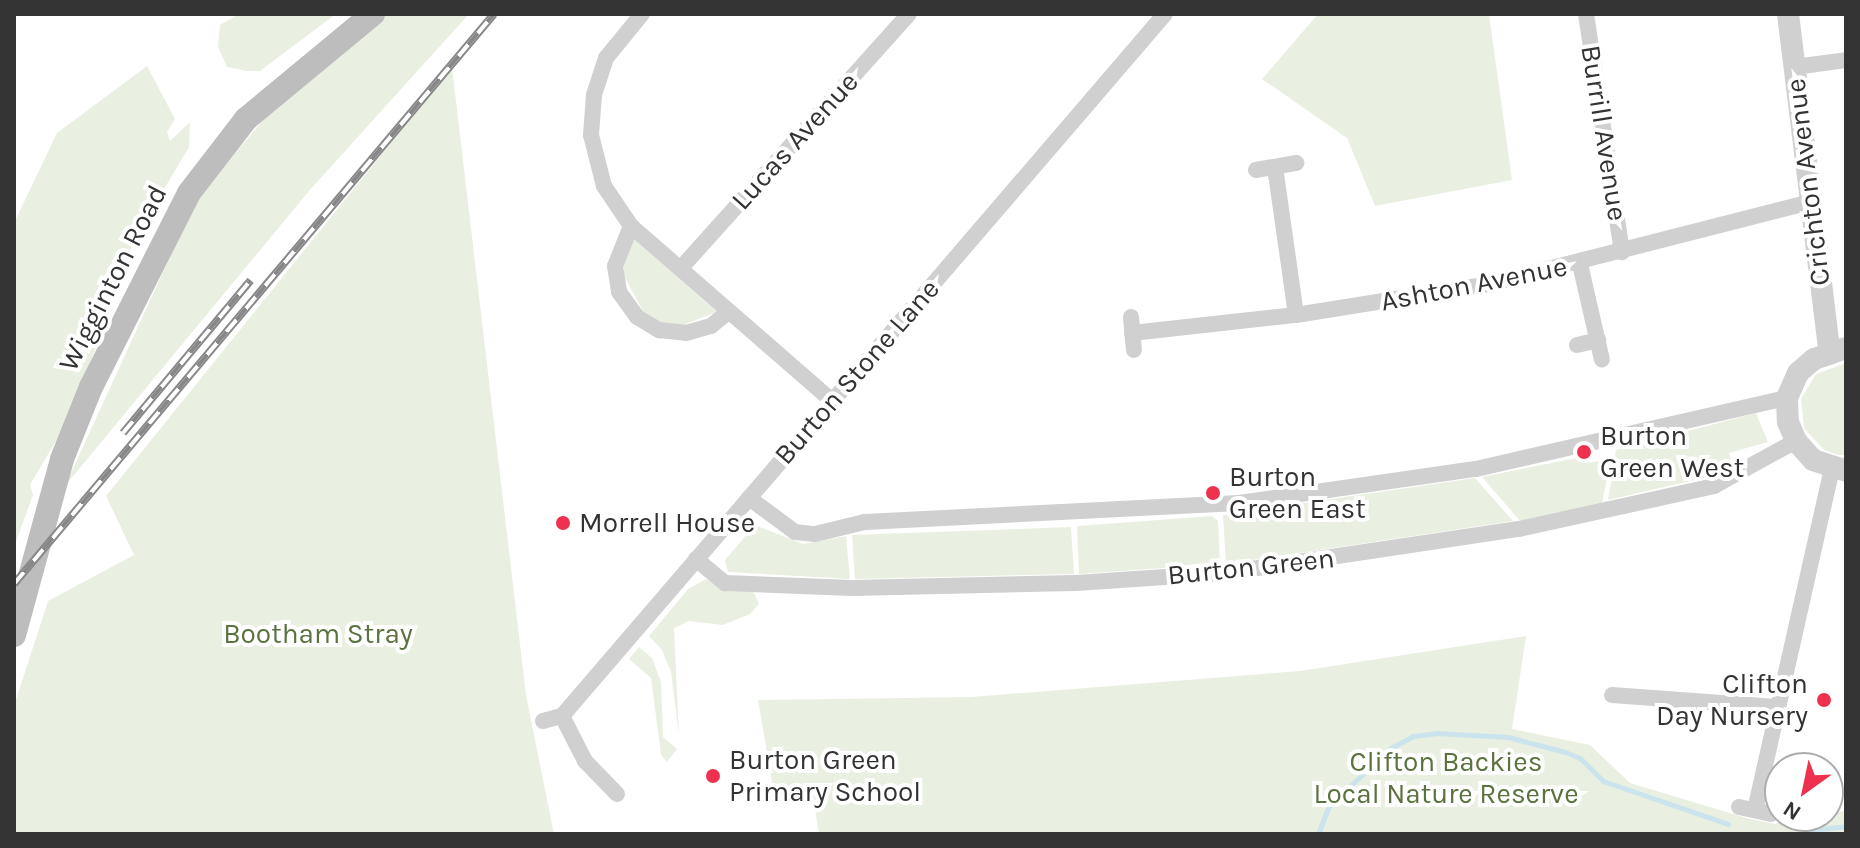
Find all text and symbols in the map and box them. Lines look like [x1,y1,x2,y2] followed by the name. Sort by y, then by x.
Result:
[1574,43,1634,223] street label: Burrill Avenue
[724,65,866,217] street label: Lucas Avenue
[1779,76,1837,288] street label: Crichton Avenue
[52,179,174,377] street label: Wigginton Road
[1378,249,1570,319] street label: Ashton Avenue
[767,273,947,471] street label: Burton Stone Lane
[1600,419,1744,485] place label: Burton Green West
[1575,443,1593,461] marker: Burton Green West
[1229,460,1366,526] place label: Burton Green East
[1204,484,1222,502] marker: Burton Green East
[579,506,755,540] place label: Morrell House
[554,514,572,532] marker: Morrell House
[1166,542,1336,592] street label: Burton Green
[223,617,413,651] park label: Bootham Stray
[1656,667,1808,733] place label: Clifton Day Nursery
[1815,691,1833,709] marker: Clifton Day Nursery
[729,743,921,809] place label: Burton Green Primary School
[1313,745,1579,811] park label: Clifton Backies Local Nature Reserve
[1764,752,1844,832] north arrow
[704,767,722,785] marker: Burton Green Primary School
[1778,795,1806,826] text: N

